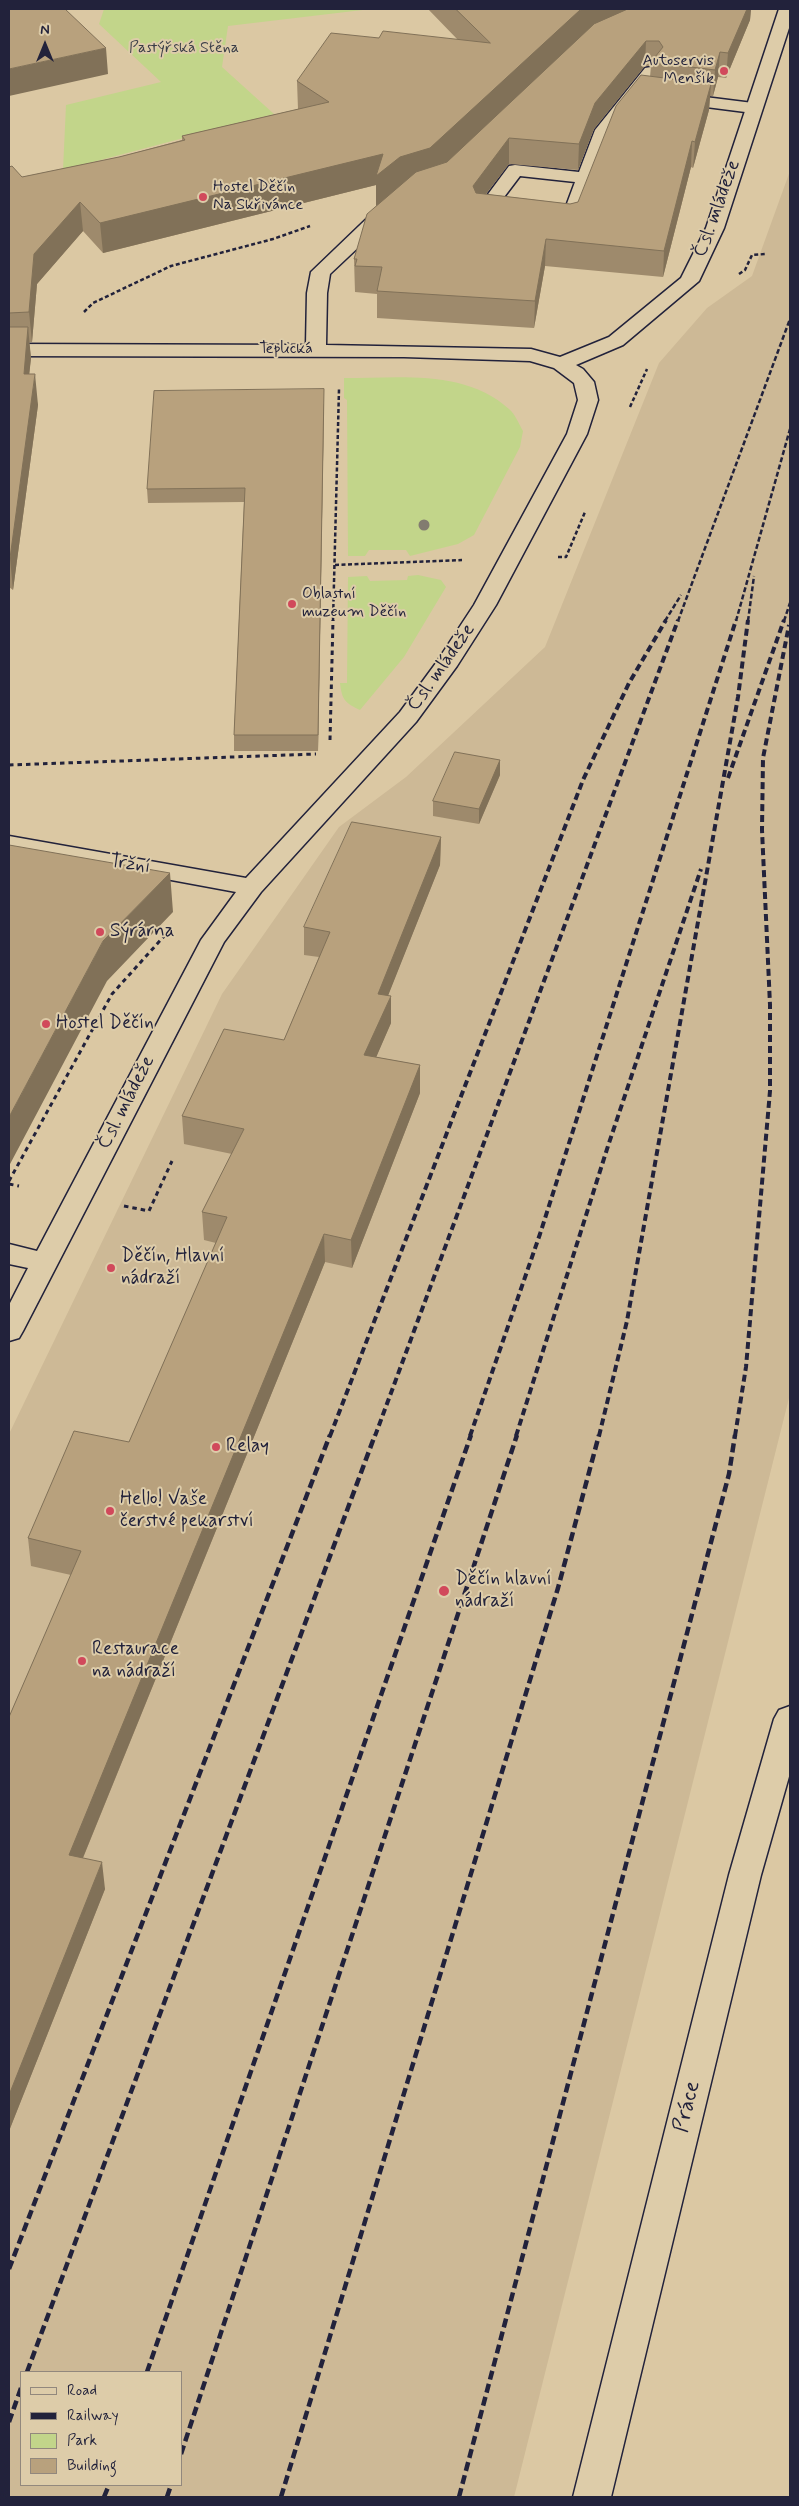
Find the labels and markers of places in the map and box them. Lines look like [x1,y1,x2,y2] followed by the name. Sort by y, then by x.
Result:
[642,52,714,90] place label: Autoservis Menšík
[718,65,730,77] marker: Autoservis Menšík
[213,178,303,216] place label: Hostel Děčín Na Skřivánce
[197,191,209,203] marker: Hostel Děčín Na Skřivánce
[302,585,406,623] place label: Oblastní muzeum Děčín
[286,598,298,610] marker: Oblastní muzeum Děčín
[110,921,175,943] place label: Sýrárna
[94,926,106,938] marker: Sýrárna
[56,1013,154,1035] place label: Hostel Děčín
[40,1018,52,1030] marker: Hostel Děčín
[121,1246,225,1290] place label: Děčín, Hlavní nádraží
[105,1262,117,1274] marker: Děčín, Hlavní nádraží
[226,1436,269,1458] place label: Relay
[210,1441,222,1453] marker: Relay
[120,1489,254,1533] place label: Hello! Vaše čerstvé pekarství
[104,1505,116,1517] marker: Hello! Vaše čerstvé pekarství
[455,1569,552,1613] place label: Děčín hlavní nádraží
[437,1584,451,1598] marker: Děčín hlavní nádraží
[92,1639,179,1683] place label: Restaurace na nádraží
[76,1655,88,1667] marker: Restaurace na nádraží

